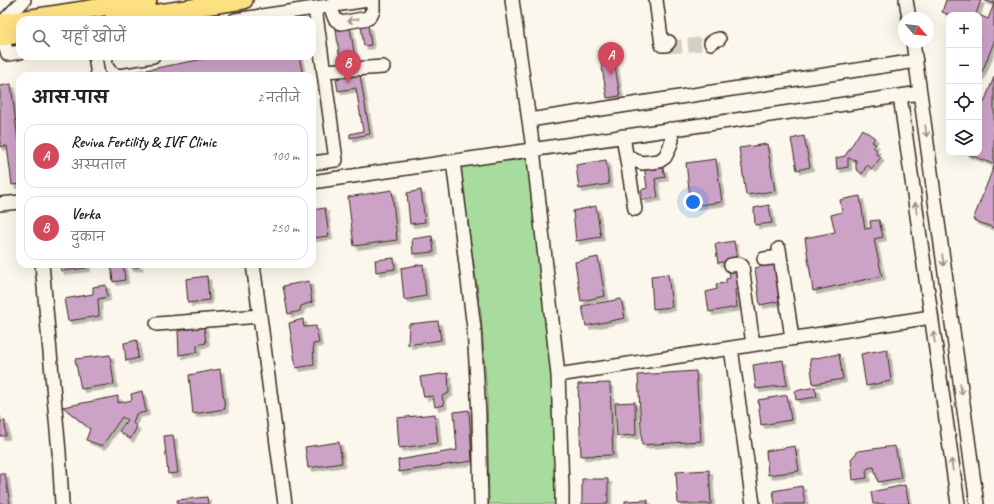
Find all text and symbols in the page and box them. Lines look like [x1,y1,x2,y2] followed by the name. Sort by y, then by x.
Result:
[898,12,934,48] north arrow
[946,12,982,156] map controls
[946,12,982,48] button: +
[16,16,316,60] search box
[347,16,360,24] one-way arrow
[30,27,52,49] icon: search
[62,28,126,47] text: यहाँ खोजें
[598,42,624,75] pin: A
[946,48,982,84] button: −
[335,50,361,83] pin: B
[946,84,982,120] button: locate
[32,87,108,108] text: आस-पास
[257,90,300,106] text: 2 नतीजे
[946,120,982,156] button: layers
[922,125,930,138] one-way arrow
[71,133,217,152] text: Reviva Fertility & IVF Clinic
[43,148,49,164] text: A
[271,148,299,164] text: 100 m
[71,157,126,173] text: अस्पताल
[683,192,703,212] your location
[912,202,920,215] one-way arrow
[71,205,100,224] text: Verka
[43,220,49,236] text: B
[271,220,299,236] text: 250 m
[71,229,105,245] text: दुकान
[939,253,947,266] one-way arrow
[930,331,938,344] one-way arrow
[957,382,965,395] one-way arrow
[948,459,956,472] one-way arrow

